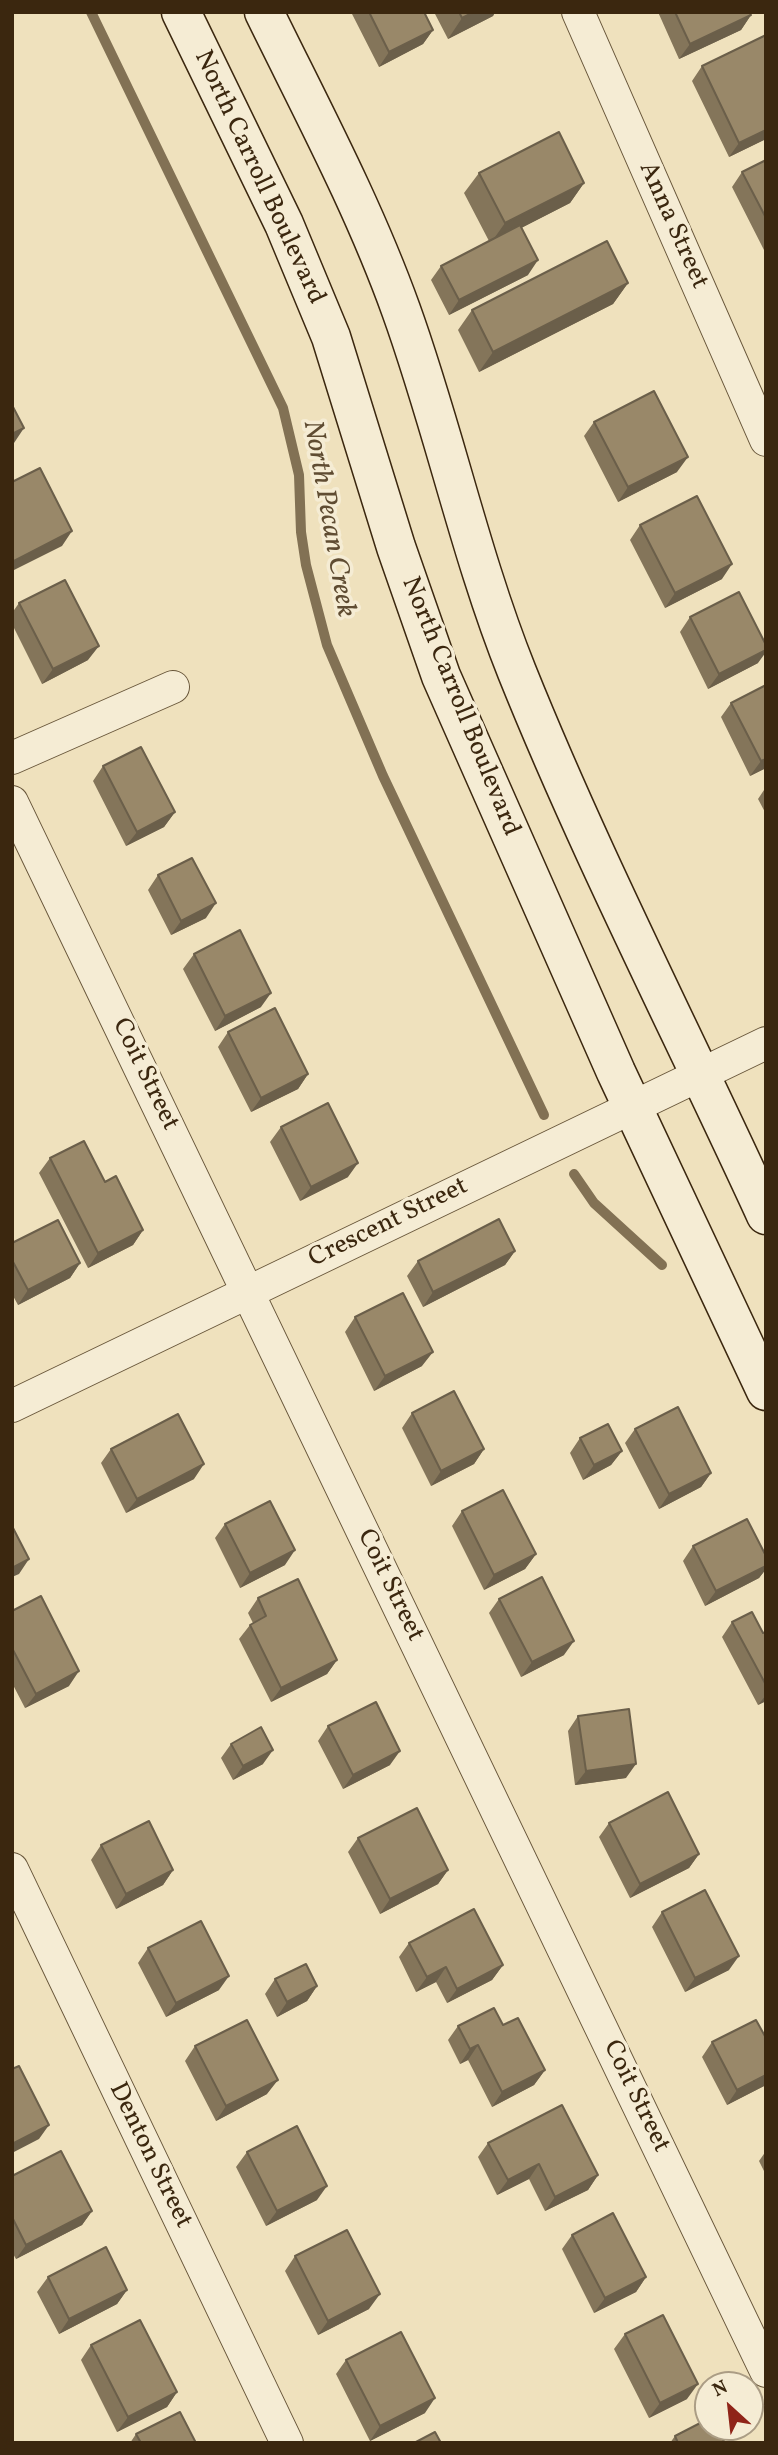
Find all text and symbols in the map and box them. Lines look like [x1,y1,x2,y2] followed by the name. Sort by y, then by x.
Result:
[185,46,331,310] street label: North Carroll Boulevard
[630,158,714,294] street label: Anna Street
[293,418,361,620] water label: North Pecan Creek
[393,573,525,841] street label: North Carroll Boulevard
[103,1014,185,1136] street label: Coit Street
[304,1172,474,1276] street label: Crescent Street
[348,1525,430,1647] street label: Coit Street
[594,2036,676,2158] street label: Coit Street
[100,2078,198,2234] street label: Denton Street
[694,2371,764,2441] north arrow
[708,2374,732,2404] text: N

